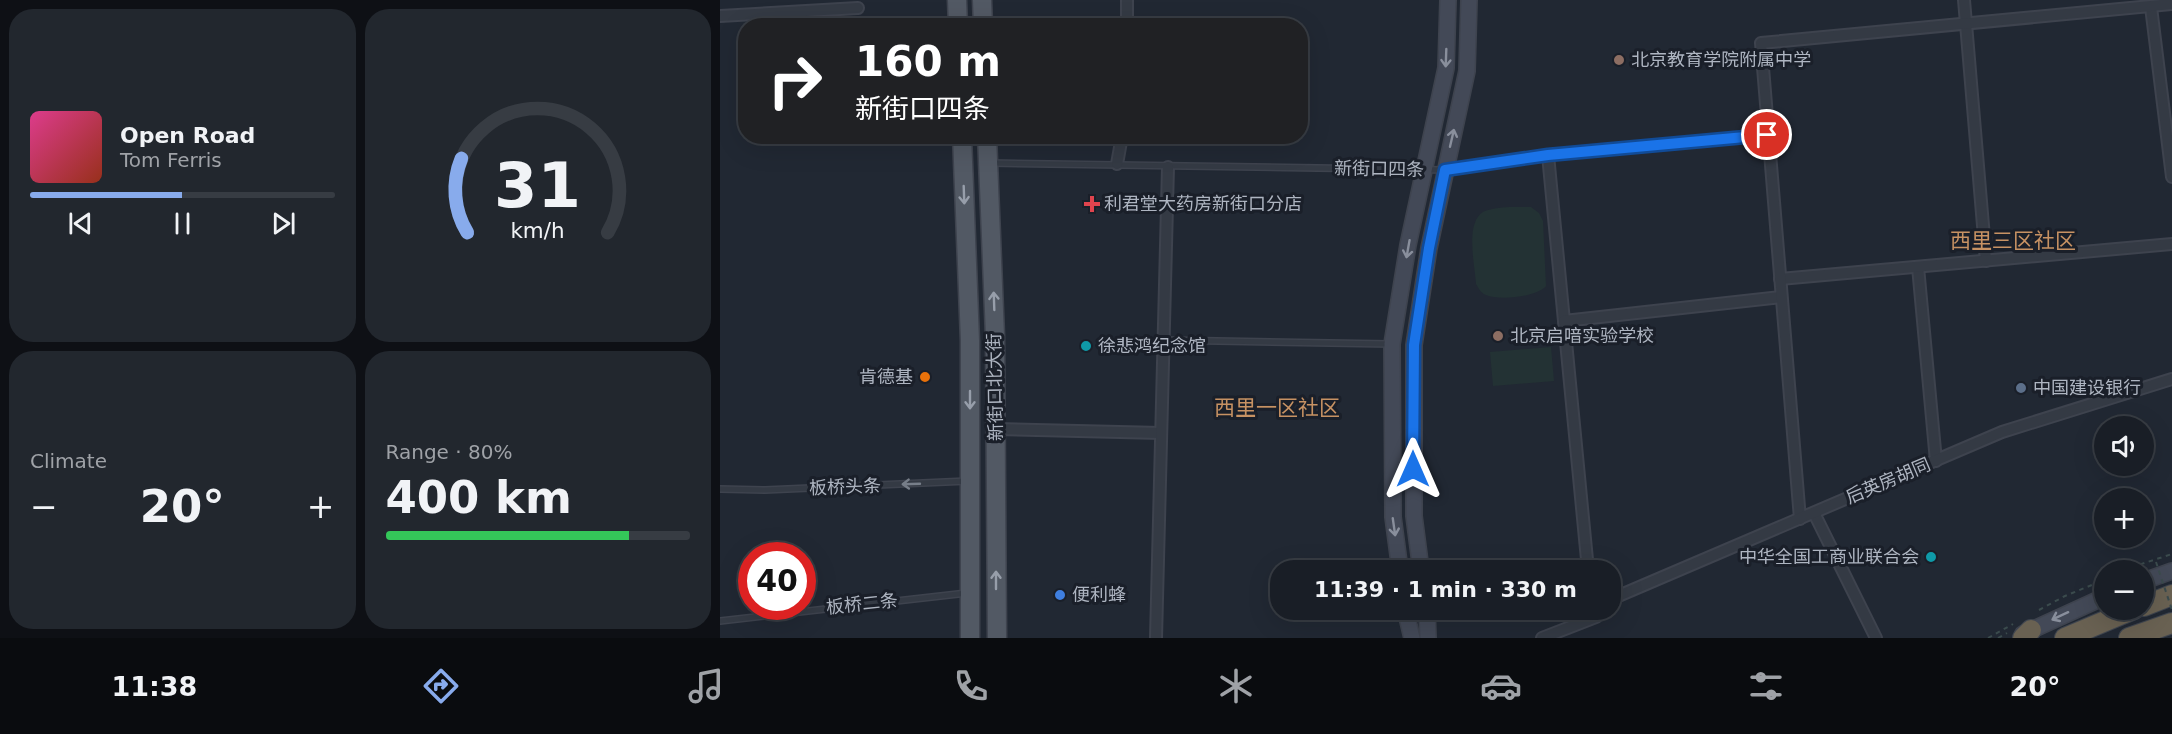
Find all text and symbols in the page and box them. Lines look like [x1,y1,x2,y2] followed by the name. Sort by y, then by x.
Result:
[855,37,1001,86] text: 160 m
[756,42,834,120] icon: right
[1441,48,1452,68] one-way arrow
[1631,49,1811,70] place label: 北京教育学院附属中学
[1612,53,1626,67] marker: 北京教育学院附属中学
[855,93,990,124] text: 新街口四条
[1741,109,1792,160] pin
[1750,118,1783,151] icon: arrive
[120,123,255,148] text: Open Road
[1447,128,1458,148] one-way arrow
[120,148,222,172] text: Tom Ferris
[494,149,581,222] text: 31
[1334,157,1424,180] street label: 新街口四条
[958,184,970,204] one-way arrow
[1104,193,1302,214] place label: 利君堂大药房新街口分店
[1085,197,1099,211] marker: 利君堂大药房新街口分店
[64,207,97,240] icon: previous
[166,207,199,240] icon: pause
[267,207,300,240] icon: next
[511,218,565,243] text: km/h
[1950,229,2076,253] district label: 西里三区社区
[1402,239,1413,259] one-way arrow
[988,291,999,311] one-way arrow
[1510,325,1654,346] place label: 北京启喑实验学校
[1491,329,1505,343] marker: 北京启喑实验学校
[983,333,1006,441] street label: 新街口北大街
[1098,335,1206,356] place label: 徐悲鸿纪念馆
[1079,339,1093,353] marker: 徐悲鸿纪念馆
[859,366,913,387] place label: 肯德基
[918,370,932,384] marker: 肯德基
[2033,377,2141,398] place label: 中国建设银行
[2014,381,2028,395] marker: 中国建设银行
[964,389,976,409] one-way arrow
[1214,396,1340,420] district label: 西里一区社区
[2094,416,2154,620] map controls
[2094,416,2154,476] button: sound
[1381,437,1445,501] position arrow
[386,440,512,464] text: Range · 80%
[30,449,107,473] text: Climate
[1842,453,1933,508] street label: 后英房胡同
[386,471,572,524] text: 400 km
[809,475,881,498] street label: 板桥头条
[902,478,922,489] one-way arrow
[140,480,225,533] text: 20°
[30,487,58,526] text: −
[307,487,335,526] text: +
[2094,488,2154,548] button: +
[1389,517,1400,536] one-way arrow
[738,542,816,620] speed limit sign: 40
[1739,546,1919,567] place label: 中华全国工商业联合会
[1924,550,1938,564] marker: 中华全国工商业联合会
[2094,560,2154,620] button: −
[990,570,1002,590] one-way arrow
[1314,577,1577,602] text: 11:39 · 1 min · 330 m
[1072,584,1126,605] place label: 便利蜂
[1053,588,1067,602] marker: 便利蜂
[825,589,899,618] street label: 板桥二条
[2051,611,2069,623] one-way arrow
[420,665,462,707] icon: directions
[685,665,727,707] icon: music
[950,665,992,707] icon: phone
[1215,665,1257,707] icon: climate
[1480,665,1522,707] icon: car
[1745,665,1787,707] icon: filters
[111,671,197,702] text: 11:38
[2009,671,2060,702] text: 20°

